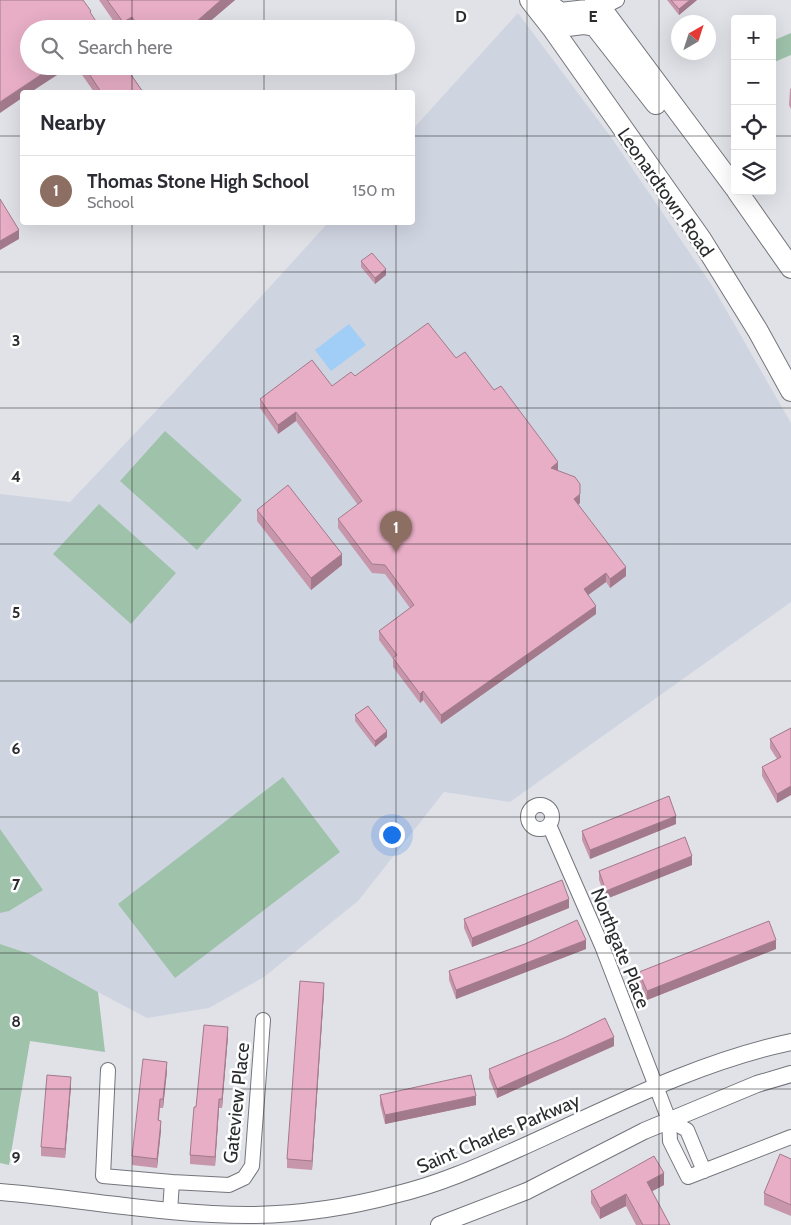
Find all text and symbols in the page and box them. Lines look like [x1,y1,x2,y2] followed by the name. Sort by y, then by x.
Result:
[455,7,467,26] text: D
[588,7,598,26] text: E
[671,15,716,60] north arrow
[731,15,776,195] map controls
[731,15,776,60] button: +
[20,20,415,75] search box
[38,34,66,62] icon: search
[78,36,172,59] text: Search here
[731,60,776,105] button: −
[731,105,776,150] button: locate
[40,110,106,135] text: Nearby
[613,123,719,261] street label: Leonardtown Road
[731,150,776,195] button: layers
[87,170,309,193] text: Thomas Stone High School
[53,181,59,200] text: 1
[352,181,395,200] text: 150 m
[87,193,134,212] text: School
[12,331,20,350] text: 3
[11,467,21,486] text: 4
[380,511,412,552] pin: 1
[12,603,20,622] text: 5
[12,739,21,758] text: 6
[379,822,405,848] your location
[12,875,21,894] text: 7
[586,885,655,1012] street label: Northgate Place
[11,1012,21,1031] text: 8
[219,1041,254,1165] street label: Gateview Place
[413,1089,584,1178] street label: Saint Charles Parkway
[12,1148,21,1167] text: 9

